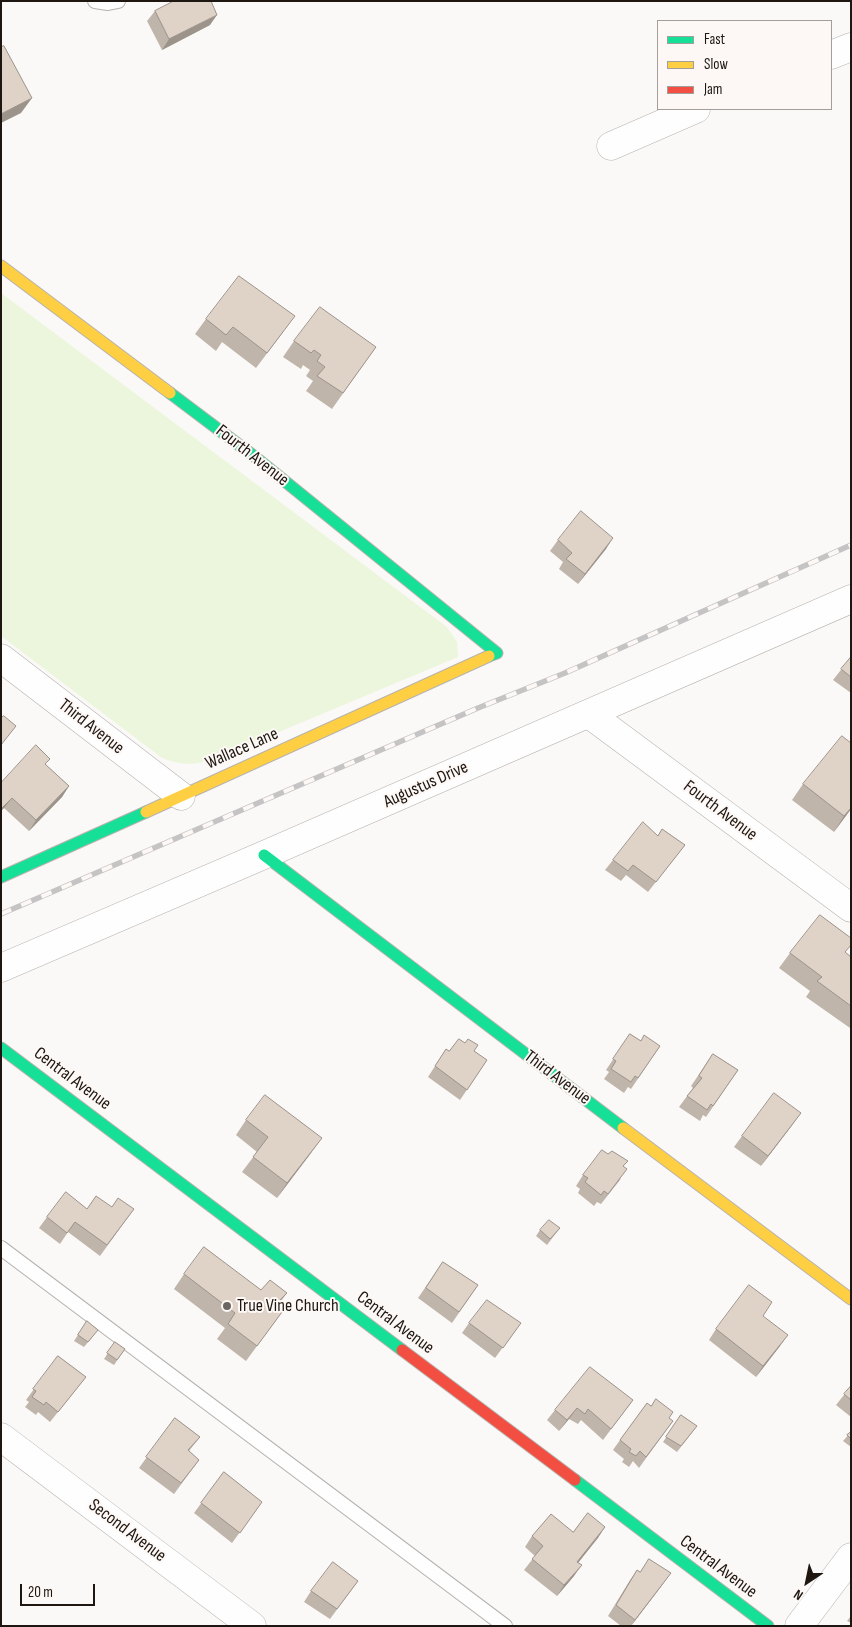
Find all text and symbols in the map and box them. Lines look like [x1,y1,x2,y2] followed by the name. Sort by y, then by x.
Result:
[657,20,832,110] legend
[704,30,725,49] text: Fast
[704,55,728,74] text: Slow
[704,80,722,99] text: Jam
[211,421,293,491] street label: Fourth Avenue
[54,695,128,759] street label: Third Avenue
[202,723,282,775] street label: Wallace Lane
[380,757,472,813] street label: Augustus Drive
[679,776,761,846] street label: Fourth Avenue
[29,1043,115,1115] street label: Central Avenue
[520,1046,594,1110] street label: Third Avenue
[352,1287,438,1359] street label: Central Avenue
[237,1295,339,1317] place label: True Vine Church
[221,1300,233,1312] marker: True Vine Church
[84,1495,170,1567] street label: Second Avenue
[675,1531,761,1603] street label: Central Avenue
[782,1557,832,1607] north arrow
[22,1574,98,1606] scale bar
[28,1583,53,1602] text: 20 m
[790,1586,806,1604] text: N

